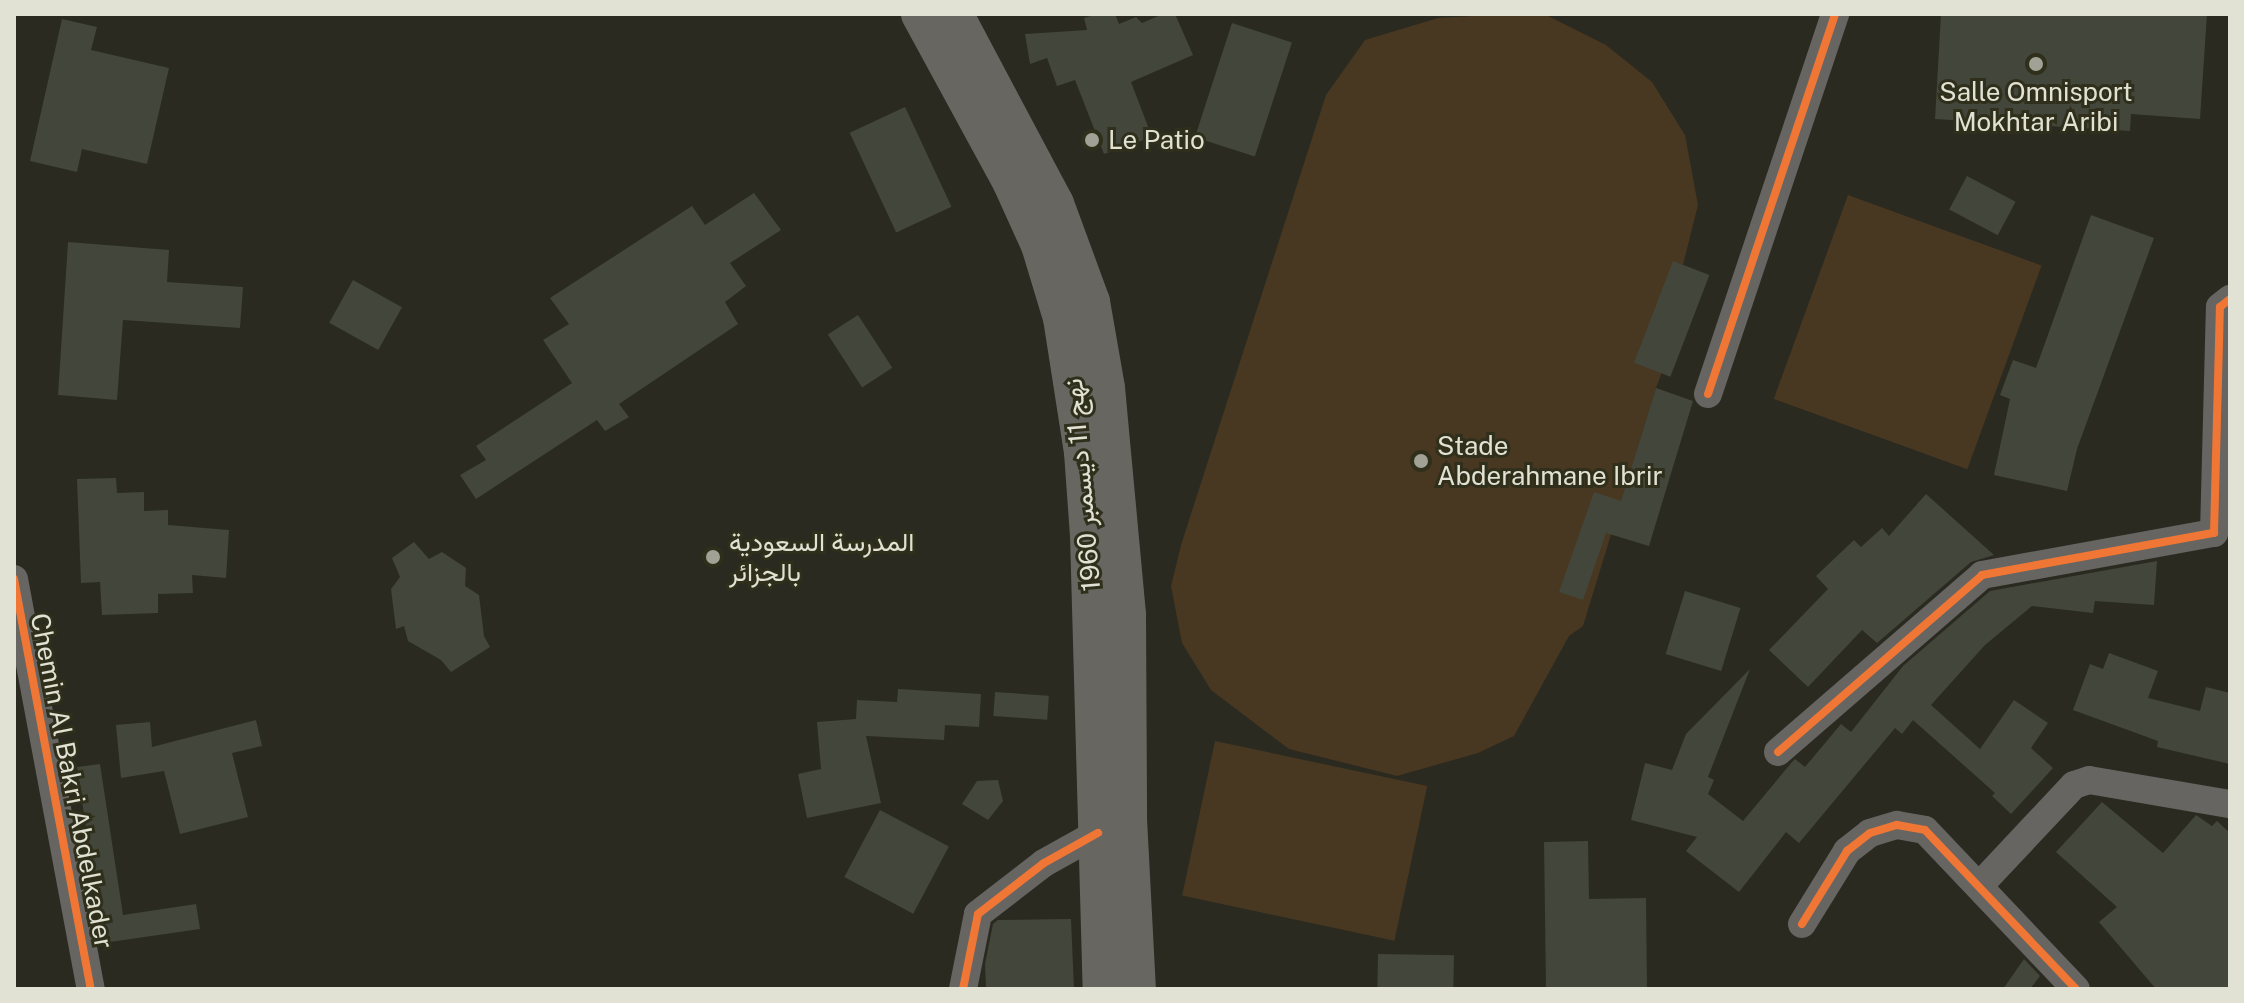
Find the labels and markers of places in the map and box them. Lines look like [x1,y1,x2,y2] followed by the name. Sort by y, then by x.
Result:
[2027,55,2045,73] marker: Salle Omnisport Mokhtar Aribi
[1939,76,2133,138] place label: Salle Omnisport Mokhtar Aribi
[1108,124,1205,156] place label: Le Patio
[1083,131,1101,149] marker: Le Patio
[1437,430,1663,492] place label: Stade Abderahmane Ibrir
[1412,452,1430,470] marker: Stade Abderahmane Ibrir
[729,526,914,588] place label: المدرسة السعودية بالجزائر
[704,548,722,566] marker: المدرسة السعودية بالجزائر

